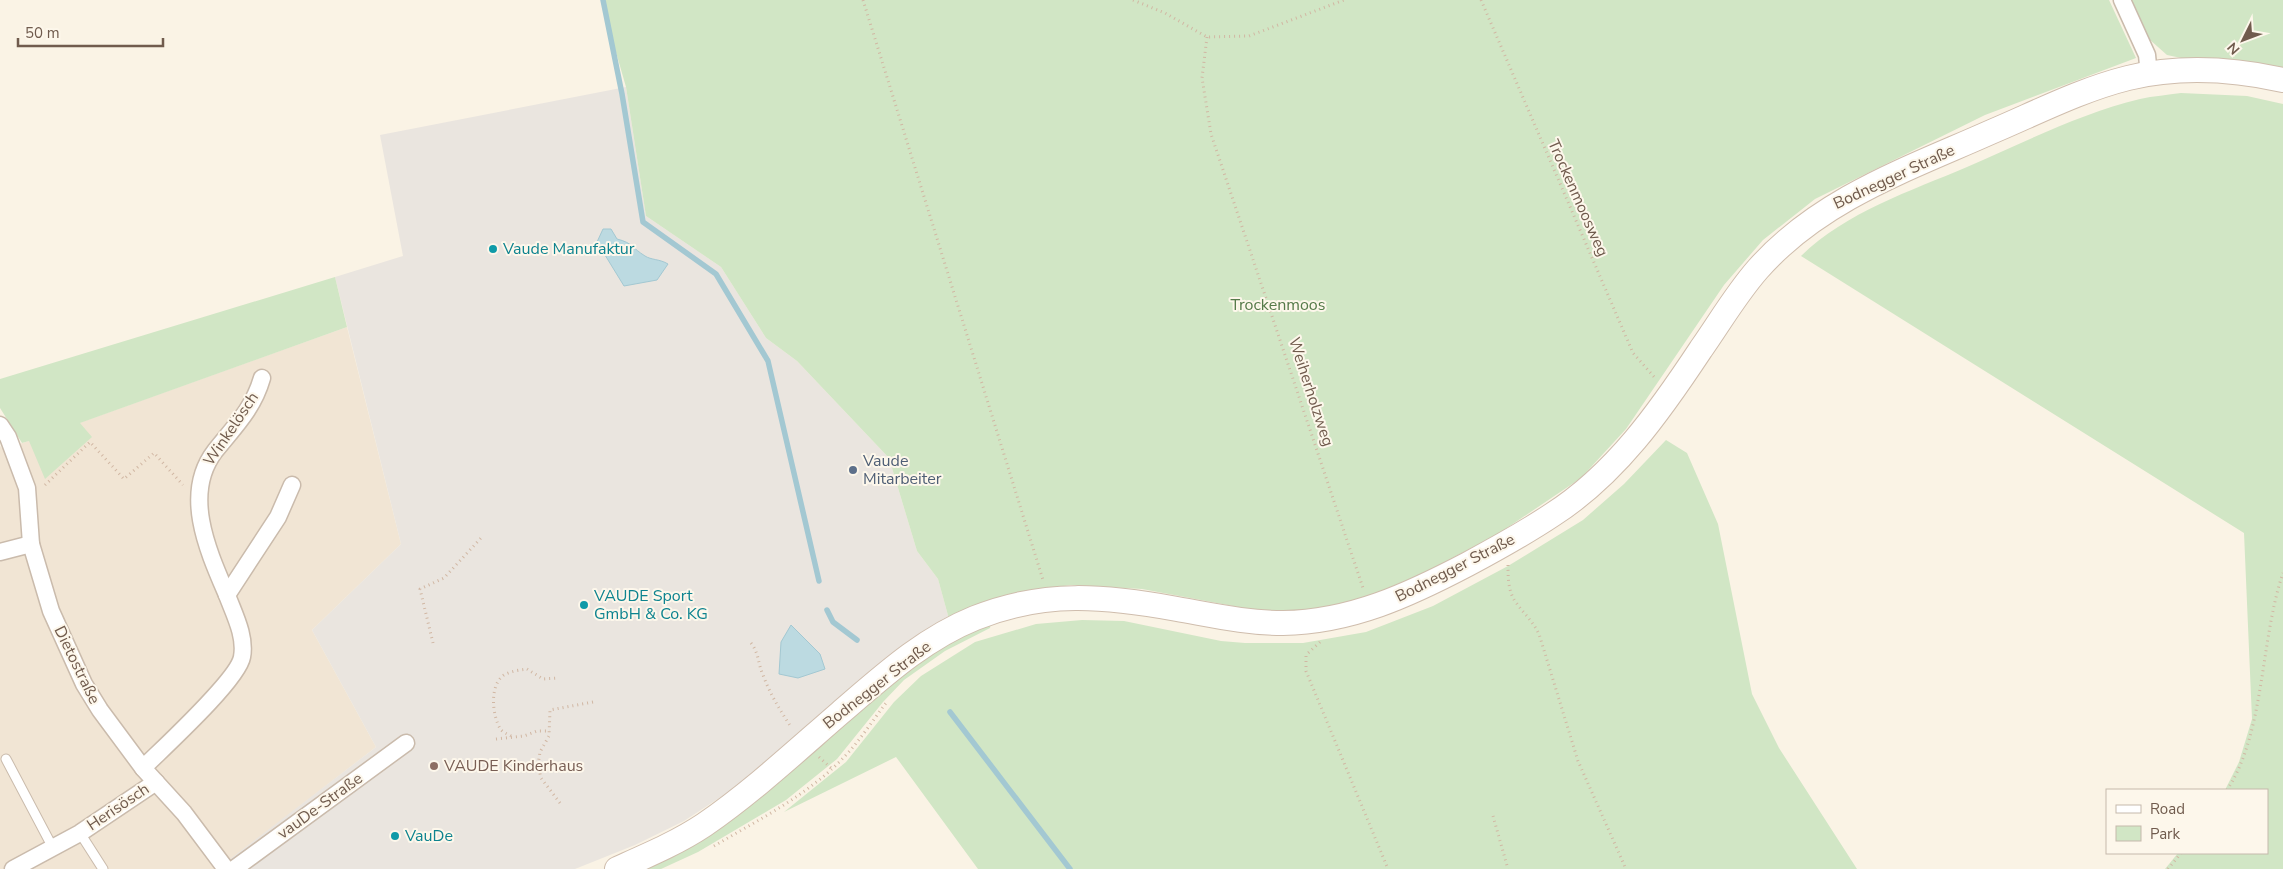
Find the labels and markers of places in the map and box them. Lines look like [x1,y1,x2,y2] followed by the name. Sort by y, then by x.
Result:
[502,238,635,260] place label: Vaude Manufaktur
[487,243,499,255] marker: Vaude Manufaktur
[862,450,942,490] place label: Vaude Mitarbeiter
[847,464,859,476] marker: Vaude Mitarbeiter
[593,585,708,625] place label: VAUDE Sport GmbH & Co. KG
[578,599,590,611] marker: VAUDE Sport GmbH & Co. KG
[443,755,583,777] place label: VAUDE Kinderhaus
[428,760,440,772] marker: VAUDE Kinderhaus
[404,825,453,847] place label: VauDe
[389,830,401,842] marker: VauDe

